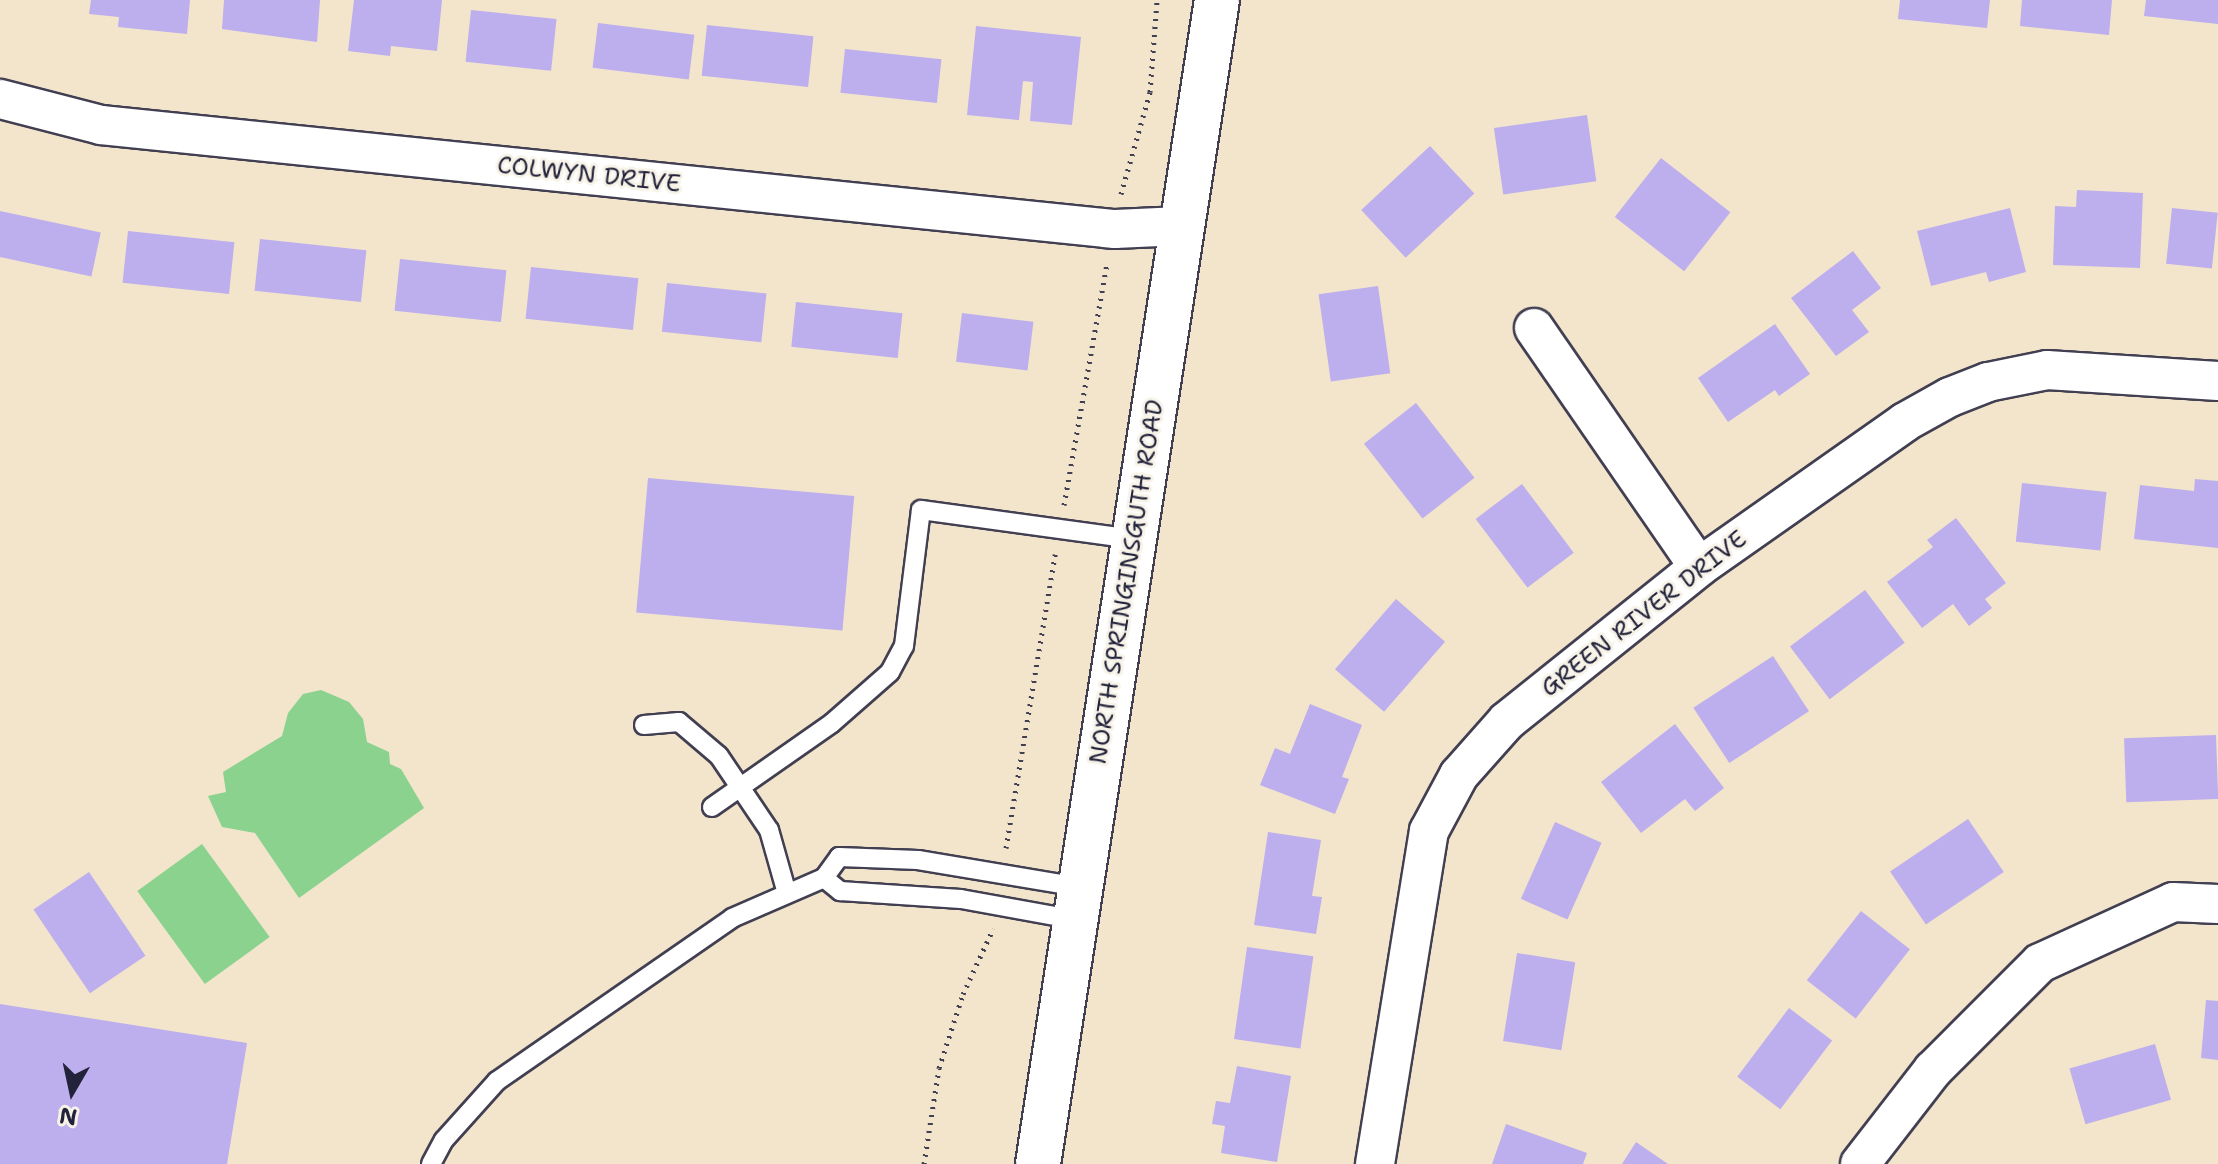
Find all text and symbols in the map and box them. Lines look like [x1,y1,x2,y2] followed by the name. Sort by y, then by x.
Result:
[496,151,682,199] street label: COLWYN DRIVE
[1084,398,1170,766] street label: NORTH SPRINGINSGUTH ROAD
[1536,525,1752,703] street label: GREEN RIVER DRIVE
[32,1052,112,1132] north arrow
[57,1101,79,1132] text: N

